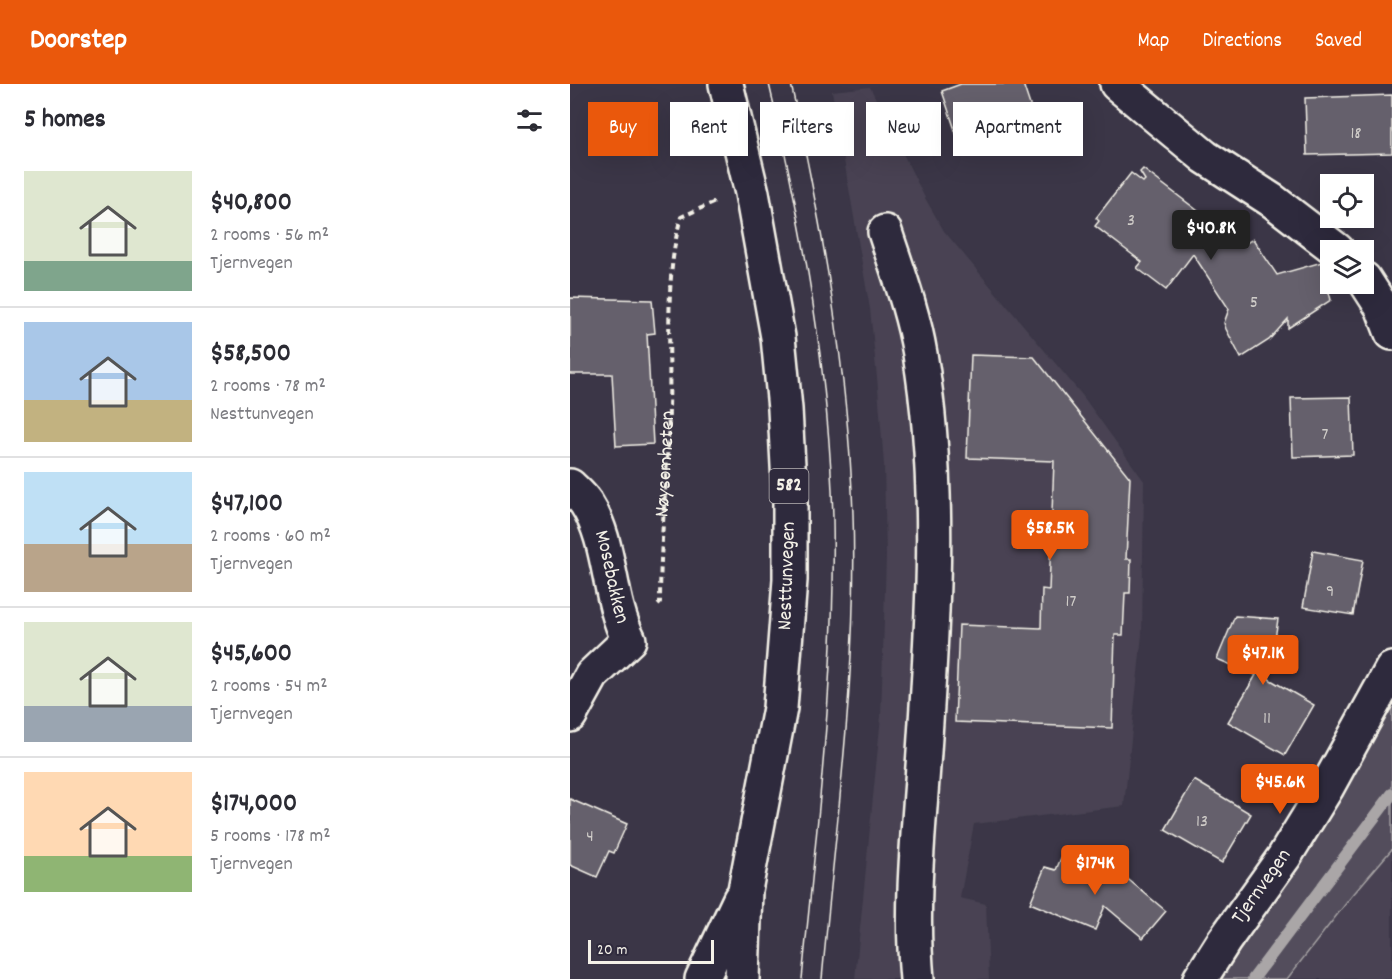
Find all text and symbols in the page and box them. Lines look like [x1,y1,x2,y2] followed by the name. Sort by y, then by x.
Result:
[30,22,127,62] text: Doorstep
[1138,27,1169,57] text: Map
[1202,27,1282,57] text: Directions
[1315,27,1362,57] text: Saved
[24,102,106,139] text: 5 homes
[588,102,658,156] chip: Buy
[670,102,748,156] chip: Rent
[760,102,854,156] chip: Filters
[866,102,941,156] chip: New
[953,102,1083,156] chip: Apartment
[513,104,546,137] icon: filters
[1350,122,1362,147] house number: 18
[1320,174,1374,294] map controls
[1320,174,1374,228] button: locate
[210,185,292,222] text: $40,800
[72,195,144,267] icon: home
[1127,209,1135,234] house number: 3
[1162,210,1260,261] pin: $40.8K
[1186,215,1236,243] text: $40.8K
[210,222,329,250] text: 2 rooms · 56 m²
[1320,240,1374,294] button: layers
[210,250,293,278] text: Tjernvegen
[1250,291,1258,316] house number: 5
[210,336,291,373] text: $58,500
[72,346,144,418] icon: home
[210,373,326,401] text: 2 rooms · 78 m²
[210,401,314,429] text: Nesttunvegen
[648,410,684,518] street label: Nøysomheten
[1322,423,1329,448] house number: 7
[770,469,808,503] road number: 582
[210,486,283,523] text: $47,100
[72,496,144,568] icon: home
[1001,510,1099,561] pin: $58.5K
[1025,515,1075,543] text: $58.5K
[771,521,805,631] street label: Nesttunvegen
[210,523,331,551] text: 2 rooms · 60 m²
[585,527,636,628] street label: Mosebakken
[210,551,293,579] text: Tjernvegen
[1326,580,1334,605] house number: 9
[1066,590,1077,615] house number: 17
[1214,635,1312,686] pin: $47.1K
[210,636,292,673] text: $45,600
[1241,640,1285,668] text: $47.1K
[72,646,144,718] icon: home
[210,673,328,701] text: 2 rooms · 54 m²
[210,701,293,729] text: Tjernvegen
[1263,707,1271,732] house number: 11
[1231,764,1329,815] pin: $45.6K
[1255,769,1305,797] text: $45.6K
[210,786,297,823] text: $174,000
[72,796,144,868] icon: home
[1196,810,1208,835] house number: 13
[210,823,331,851] text: 5 rooms · 178 m²
[586,825,594,850] house number: 4
[1225,844,1300,931] street label: Tjernvegen
[1053,845,1137,896] pin: $174K
[1075,850,1115,878] text: $174K
[210,851,293,879] text: Tjernvegen
[588,937,714,964] scale bar
[597,939,627,962] text: 20 m

